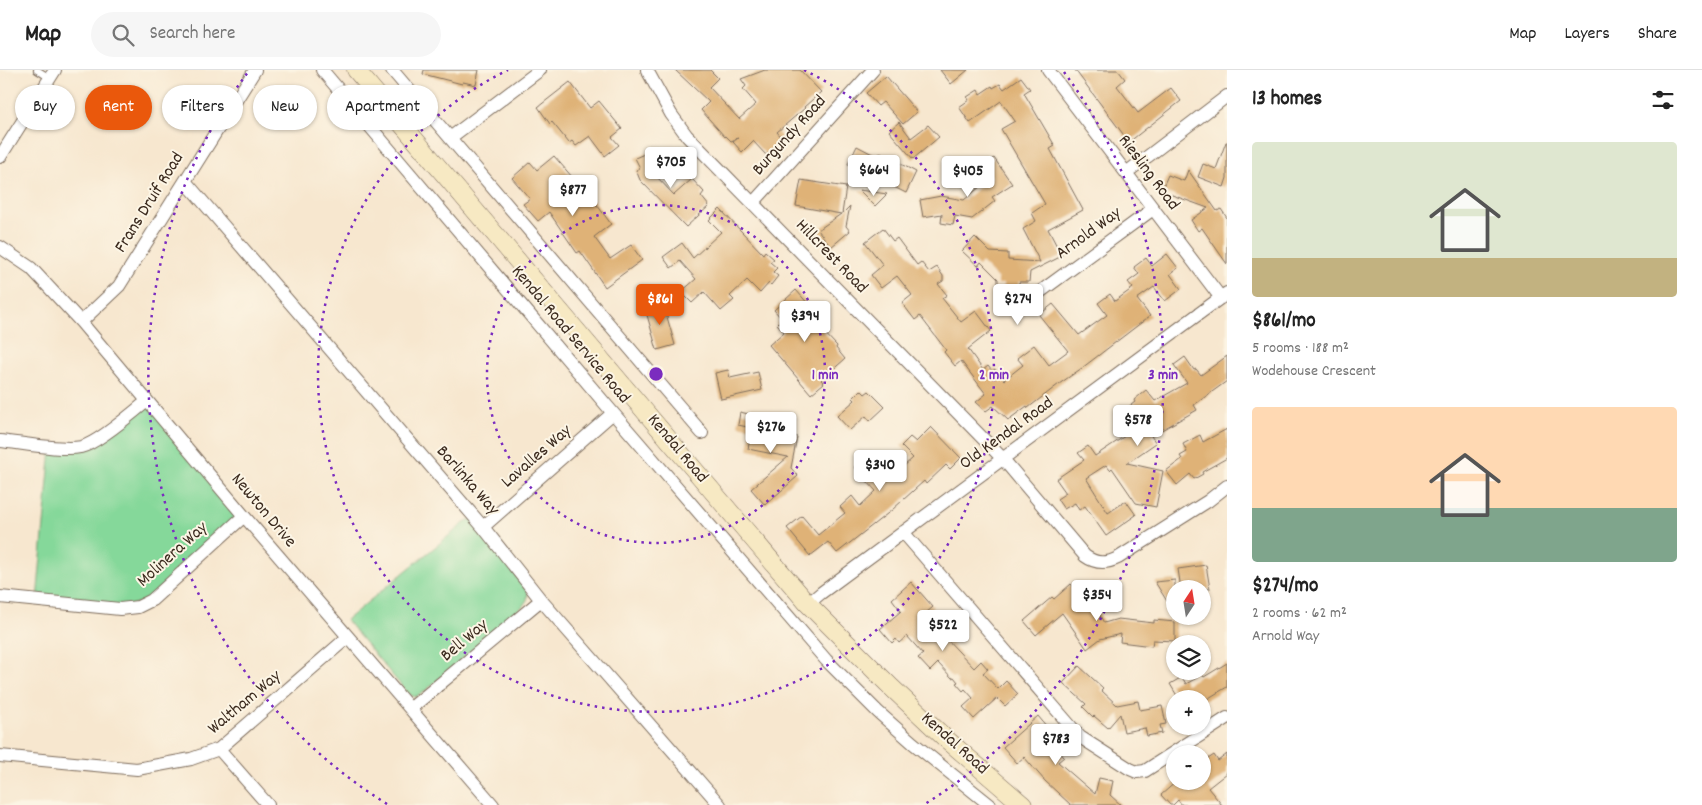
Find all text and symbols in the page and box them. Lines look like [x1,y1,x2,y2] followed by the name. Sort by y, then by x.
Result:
[91,12,441,57] search box
[25,18,61,52] text: Map
[109,21,137,49] icon: search
[149,21,235,48] text: Search here
[1509,22,1536,47] text: Map
[1564,22,1610,47] text: Layers
[1638,22,1677,47] text: Share
[15,85,75,130] chip: Buy
[85,85,152,130] chip: Rent
[162,85,243,130] chip: Filters
[253,85,317,130] chip: New
[327,85,438,130] chip: Apartment
[1252,85,1322,115] text: 13 homes
[1649,86,1677,114] icon: filters
[747,90,833,182] street label: Burgundy Road
[1111,130,1185,216] street label: Riesling Road
[641,146,701,189] pin: $705
[109,148,191,258] street label: Frans Druif Road
[656,151,686,174] text: $705
[844,154,904,197] pin: $664
[938,156,998,198] pin: $405
[859,159,889,182] text: $664
[953,160,983,183] text: $405
[543,174,603,217] pin: $877
[1420,175,1510,265] icon: home
[560,179,586,202] text: $877
[1051,201,1128,266] street label: Arnold Way
[789,214,873,300] street label: Hillcrest Road
[505,260,635,410] street label: Kendal Road Service Road
[630,284,690,326] pin: $861
[988,284,1048,326] pin: $274
[647,288,673,311] text: $861
[1004,288,1032,311] text: $274
[775,300,835,343] pin: $394
[790,305,820,328] text: $394
[1252,307,1316,337] text: $861/mo
[1252,337,1349,360] text: 5 rooms · 188 m²
[1252,360,1376,383] text: Wodehouse Crescent
[647,365,665,383] centre of rings
[812,365,838,387] text: 1 min
[979,365,1009,387] text: 2 min
[1148,365,1178,387] text: 3 min
[955,391,1059,477] street label: Old Kendal Road
[1108,404,1168,447] pin: $578
[641,409,713,489] street label: Kendal Road
[1124,409,1152,432] text: $578
[741,412,801,454] pin: $276
[756,416,786,439] text: $276
[496,419,578,495] street label: Lavalles Way
[1420,440,1510,530] icon: home
[429,441,505,522] street label: Barlinka Way
[850,450,910,492] pin: $340
[865,454,895,477] text: $340
[224,468,302,554] street label: Newton Drive
[132,516,214,594] street label: Molinera Way
[1252,572,1318,602] text: $274/mo
[1067,580,1127,622] pin: $354
[1166,580,1211,625] north arrow
[1166,580,1211,790] map controls
[1082,584,1112,607] text: $354
[1252,602,1347,625] text: 2 rooms · 62 m²
[913,610,973,652] pin: $522
[436,613,495,668] street label: Bell Way
[928,614,958,637] text: $522
[1252,625,1319,648] text: Arnold Way
[1166,635,1211,680] button: layers
[203,664,288,741] street label: Waltham Way
[1166,690,1211,735] button: +
[915,707,993,781] street label: Kendal Road
[1026,724,1086,766] pin: $783
[1042,728,1070,751] text: $783
[1166,745,1211,790] button: −

